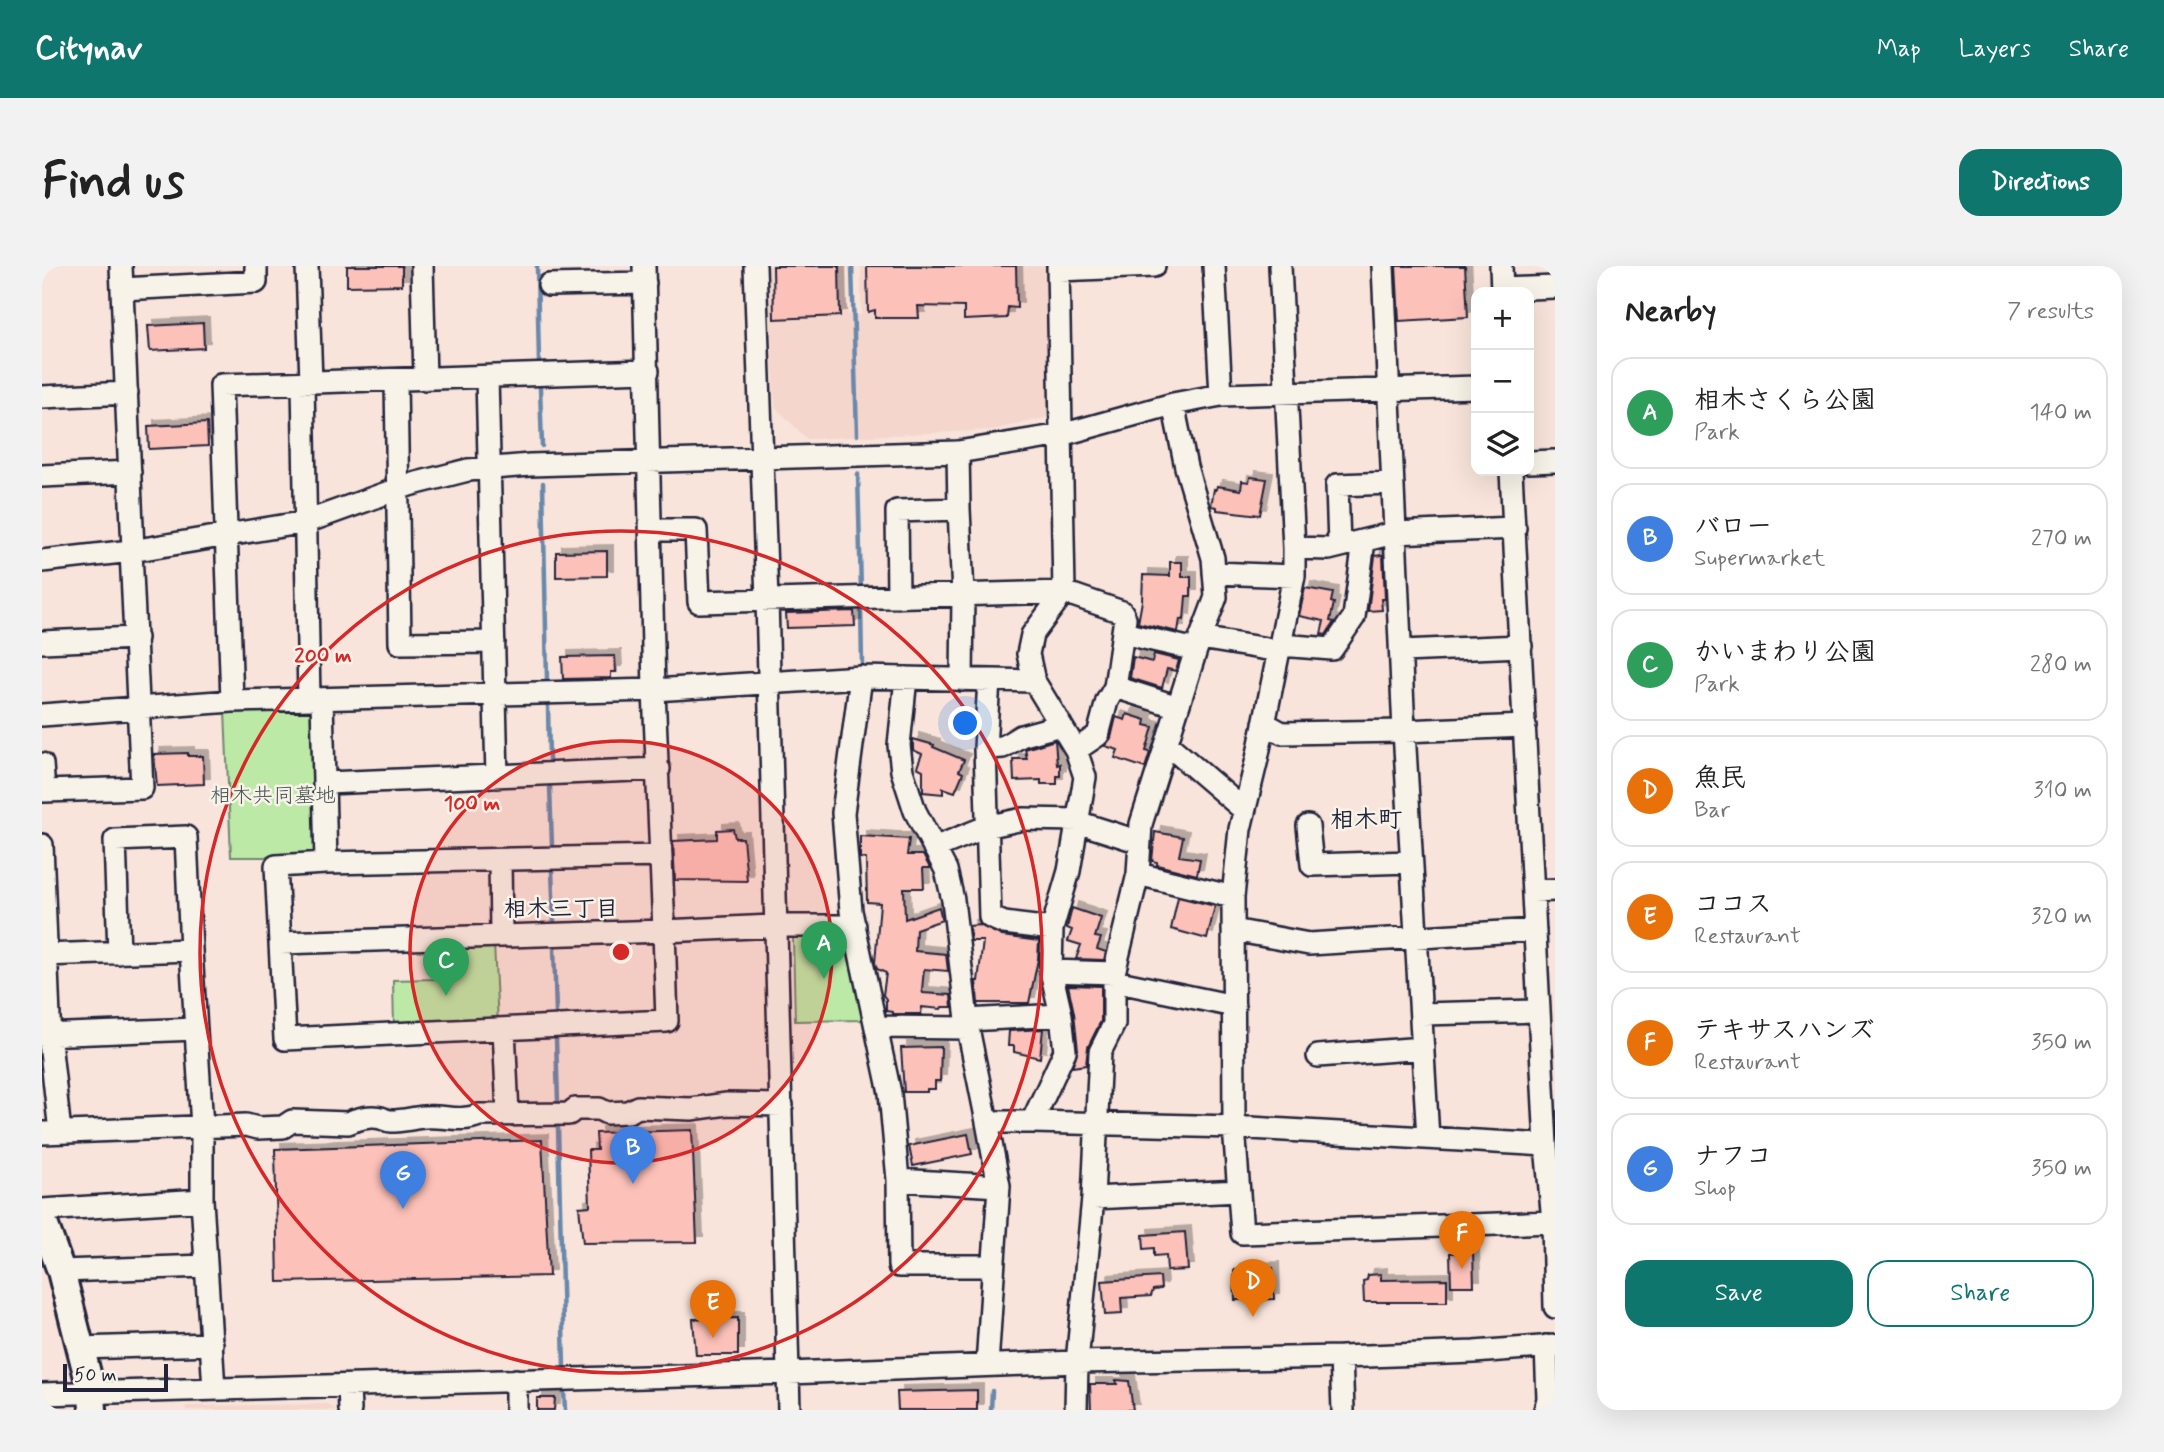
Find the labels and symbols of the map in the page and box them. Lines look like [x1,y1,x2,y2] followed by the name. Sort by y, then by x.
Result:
[294,642,352,670] text: 200 m
[948,706,982,740] your location
[210,782,336,810] park label: 相木共同墓地
[444,790,500,818] text: 100 m
[1330,805,1402,836] district label: 相木町
[504,895,619,925] district label: 相木三丁目
[801,921,847,979] pin: A
[423,938,469,996] pin: C
[609,940,633,964] centre of rings
[610,1126,656,1184] pin: B
[380,1151,426,1209] pin: G
[1439,1211,1485,1269] pin: F
[1230,1259,1276,1317] pin: D
[690,1280,736,1338] pin: E
[63,1361,168,1393] scale bar

